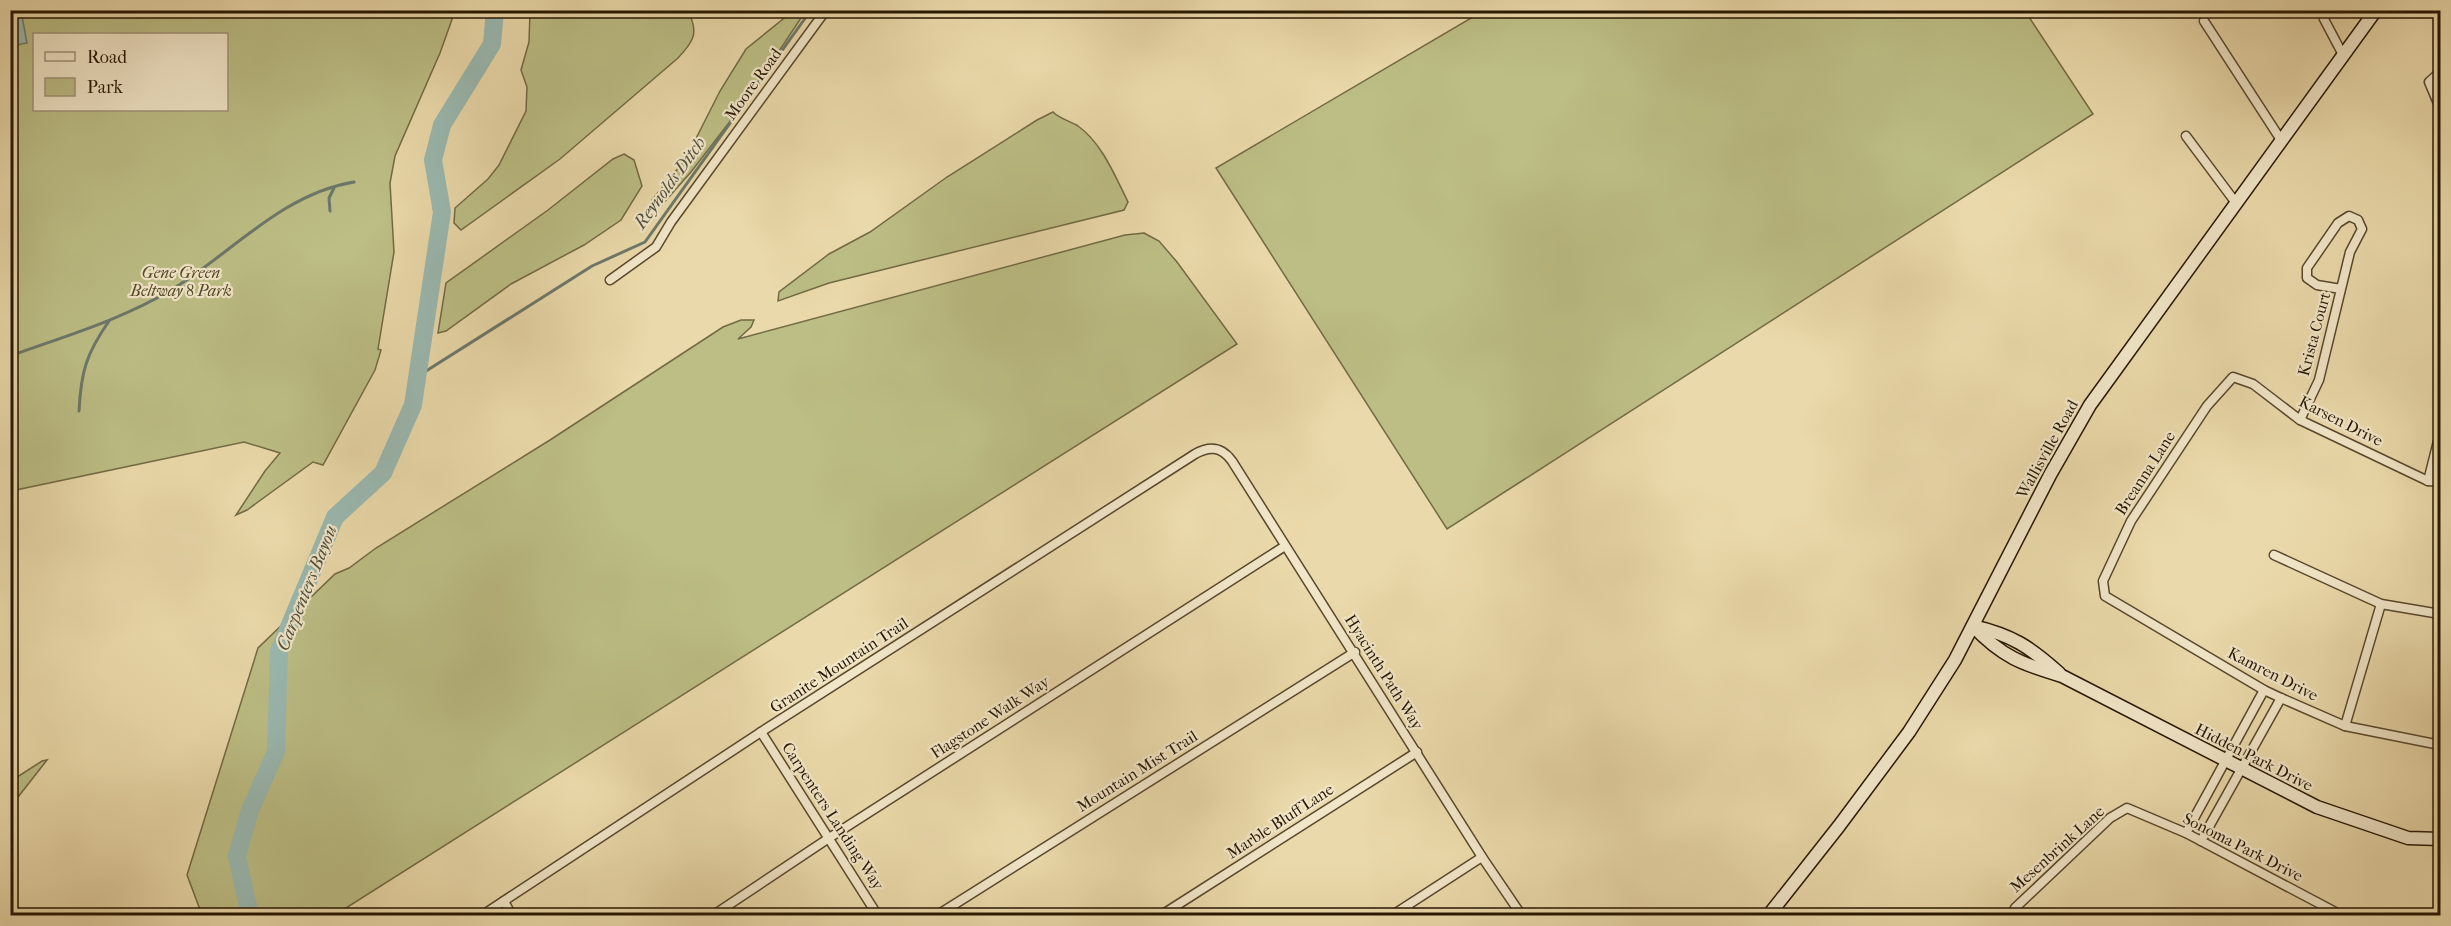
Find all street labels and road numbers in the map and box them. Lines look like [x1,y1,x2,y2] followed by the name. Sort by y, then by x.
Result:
[721,44,786,124] street label: Moore Road
[2294,290,2334,378] street label: Krista Court
[2296,392,2386,450] street label: Karsen Drive
[2012,396,2082,503] street label: Wallisville Road
[2111,427,2179,518] street label: Breanna Lane
[1341,611,1427,734] street label: Hyacinth Path Way
[766,613,912,717] street label: Granite Mountain Trail
[2225,643,2321,705] street label: Kamren Drive
[927,671,1053,762] street label: Flagstone Walk Way
[2192,719,2316,795] street label: Hidden Park Drive
[1073,726,1201,816] street label: Mountain Mist Trail
[778,739,888,894] street label: Carpenters Landing Way
[1223,779,1337,863] street label: Marble Bluff Lane
[2006,802,2108,896] street label: Mesenbrink Lane
[2180,809,2306,885] street label: Sonoma Park Drive

